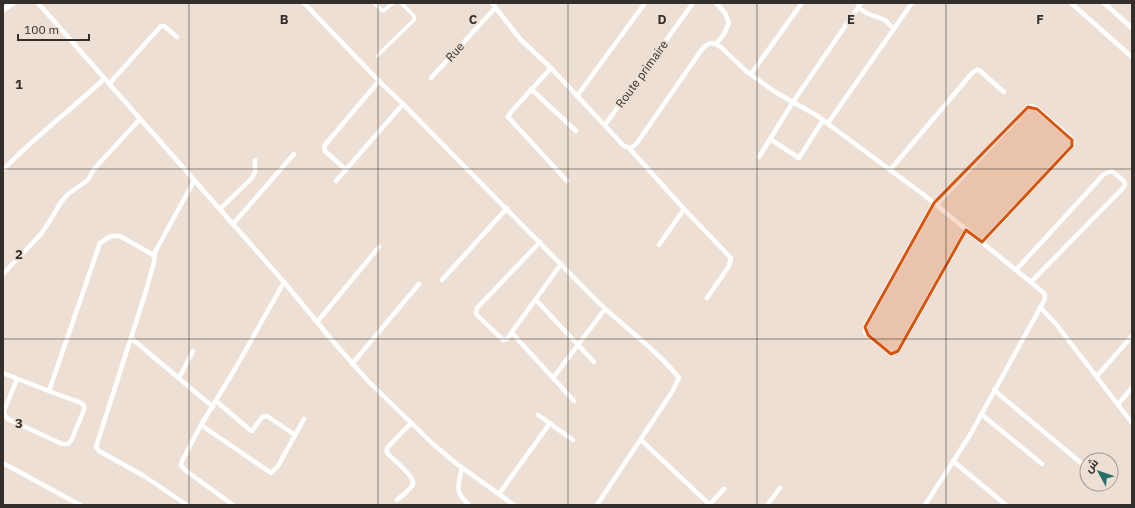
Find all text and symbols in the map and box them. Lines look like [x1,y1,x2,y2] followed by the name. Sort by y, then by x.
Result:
[280,11,289,28] text: B
[469,11,478,28] text: C
[657,11,667,28] text: D
[847,11,855,28] text: E
[1036,11,1044,28] text: F
[18,16,89,42] scale bar
[24,22,59,37] text: 100 m
[612,37,671,110] street label: Route primaire
[442,39,468,65] street label: Rue
[15,76,23,93] text: 1
[15,246,23,263] text: 2
[15,415,23,432] text: 3
[1079,452,1119,492] north arrow
[1081,456,1101,475] text: ش

